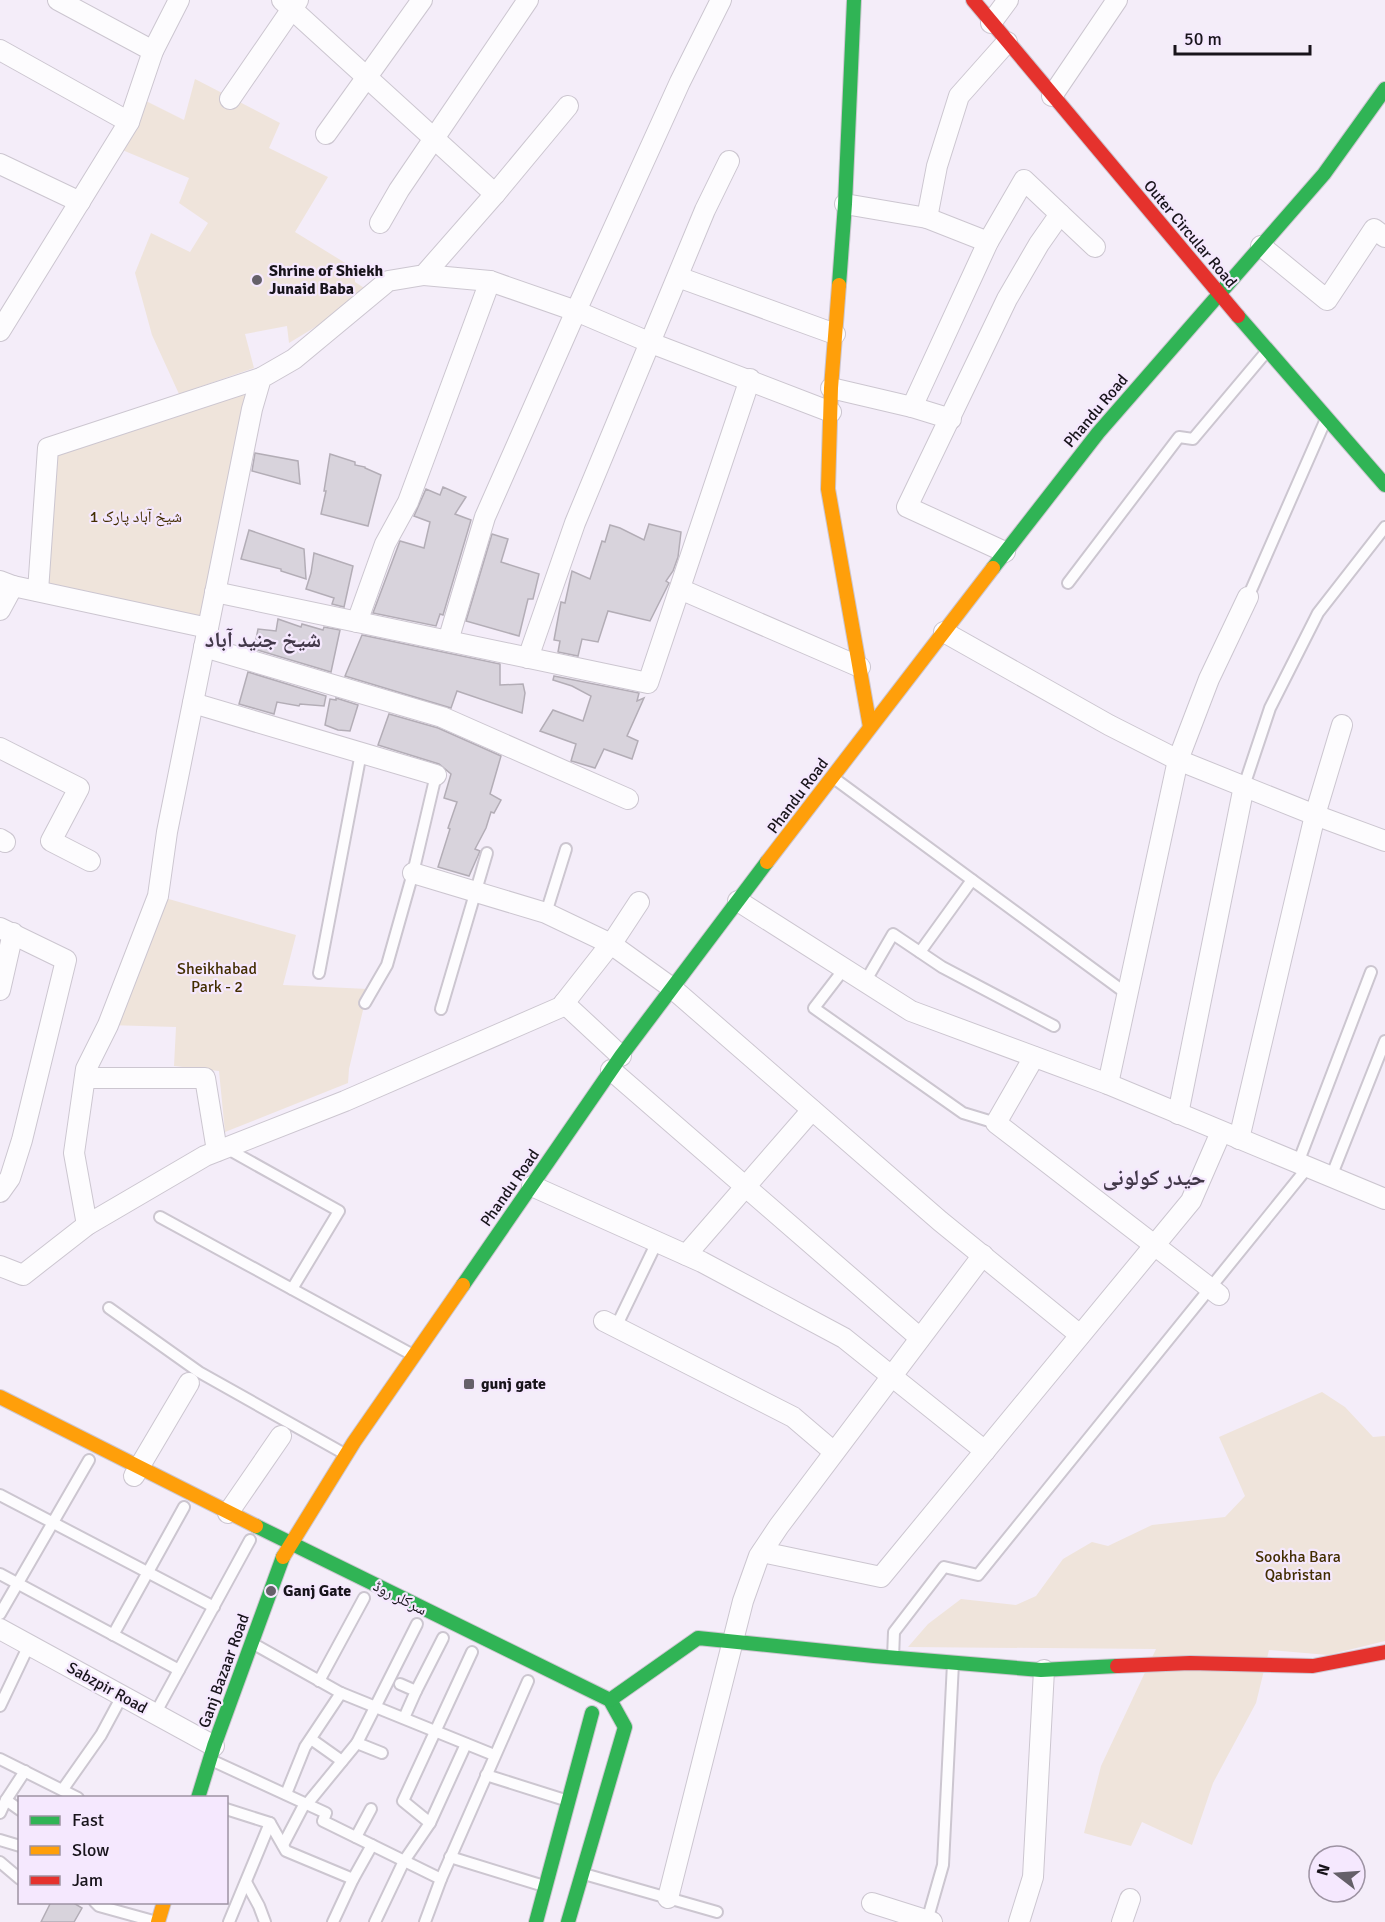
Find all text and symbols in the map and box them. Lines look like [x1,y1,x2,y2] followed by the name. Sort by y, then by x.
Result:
[1175,18,1310,56] scale bar
[1184,28,1222,50] text: 50 m
[1139,176,1241,292] street label: Outer Circular Road
[269,261,384,299] place label: Shrine of Shiekh Junaid Baba
[250,273,264,287] marker: Shrine of Shiekh Junaid Baba
[1060,370,1132,452] street label: Phandu Road
[90,507,182,527] park label: شیخ آباد پارک 1
[205,626,321,654] district label: شیخ جنید آباد
[763,754,833,838] street label: Phandu Road
[177,959,257,997] park label: Sheikhabad Park - 2
[476,1146,544,1230] street label: Phandu Road
[1102,1164,1206,1191] district label: حیدر کولونی
[481,1374,546,1394] place label: gunj gate
[462,1377,476,1391] marker: gunj gate
[1255,1547,1341,1585] park label: Sookha Bara Qabristan
[370,1576,430,1620] street label: سرکلر روڈ
[283,1581,351,1601] place label: Ganj Gate
[264,1584,278,1598] marker: Ganj Gate
[194,1611,254,1731] street label: Ganj Bazaar Road
[63,1658,151,1718] street label: Sabzpir Road
[18,1796,228,1904] legend
[72,1809,104,1831] text: Fast
[72,1839,109,1861] text: Slow
[1307,1844,1367,1904] north arrow
[1312,1862,1335,1878] text: N
[72,1869,103,1891] text: Jam

